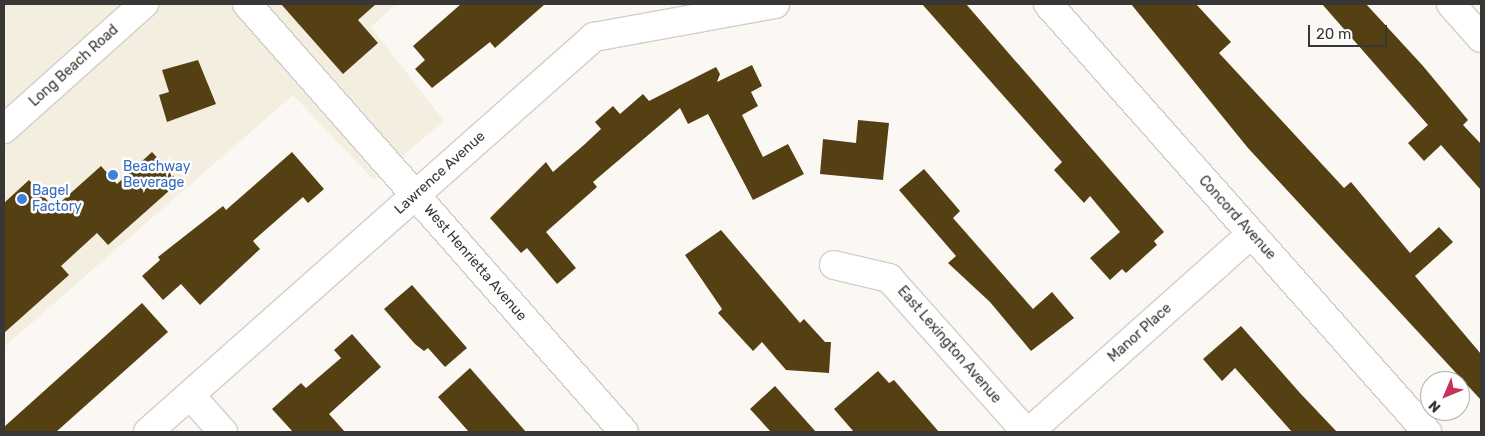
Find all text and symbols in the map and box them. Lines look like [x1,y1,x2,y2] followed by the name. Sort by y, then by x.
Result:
[1310,15,1389,47] scale bar
[26,22,122,110] street label: Long Beach Road
[1316,25,1351,43] text: 20 m
[391,128,489,218] street label: Lawrence Avenue
[123,159,190,192] place label: Beachway Beverage
[107,169,119,181] marker: Beachway Beverage
[1195,172,1279,264] street label: Concord Avenue
[32,183,82,216] place label: Bagel Factory
[16,193,28,205] marker: Bagel Factory
[420,201,530,325] street label: West Henrietta Avenue
[893,283,1005,407] street label: East Lexington Avenue
[1105,300,1175,366] street label: Manor Place
[1420,371,1470,421] north arrow
[1425,397,1444,416] text: N

